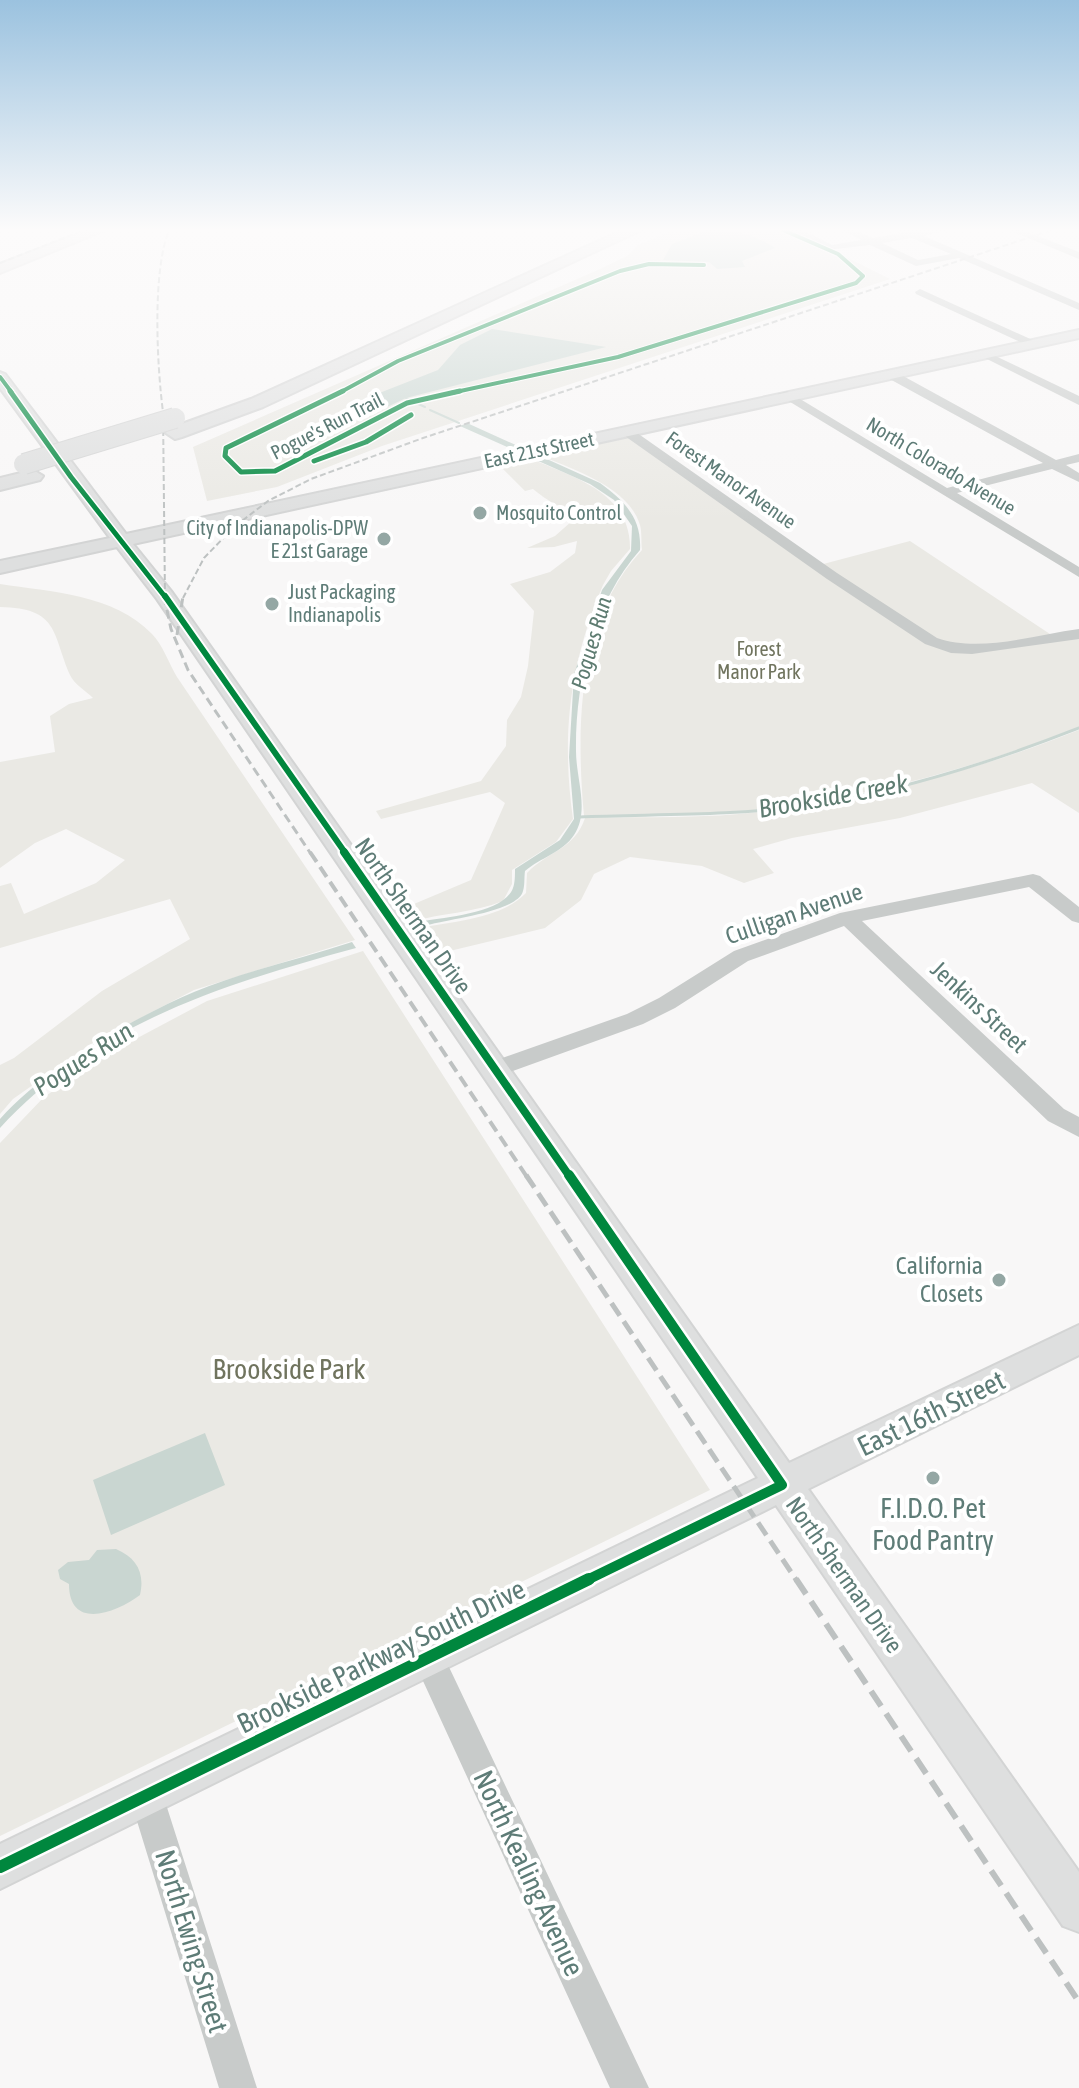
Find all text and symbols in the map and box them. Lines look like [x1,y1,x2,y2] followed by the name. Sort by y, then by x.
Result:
[267,387,388,464] street label: Pogue's Run Trail
[863,412,1020,519] street label: North Colorado Avenue
[662,426,801,533] street label: Forest Manor Avenue
[482,427,596,472] street label: East 21st Street
[496,501,622,524] place label: Mosquito Control
[471,504,489,522] marker: Mosquito Control
[186,516,368,562] place label: City of Indianapolis-DPW E 21st Garage
[375,530,393,548] marker: City of Indianapolis-DPW E 21st Garage
[288,580,396,626] place label: Just Packaging Indianapolis
[565,593,617,692] water label: Pogues Run
[263,595,281,613] marker: Just Packaging Indianapolis
[717,637,801,683] park label: Forest Manor Park
[756,768,911,824] water label: Brookside Creek
[350,833,477,999] street label: North Sherman Drive
[722,877,866,950] street label: Culligan Avenue
[926,955,1033,1058] street label: Jenkins Street
[28,1016,139,1102] water label: Pogues Run
[896,1252,983,1307] place label: California Closets
[990,1271,1008,1289] marker: California Closets
[212,1353,366,1385] park label: Brookside Park
[852,1364,1010,1462] street label: East 16th Street
[924,1469,942,1487] marker: F.I.D.O. Pet Food Pantry
[781,1492,908,1658] street label: North Sherman Drive
[872,1492,994,1556] place label: F.I.D.O. Pet Food Pantry
[232,1572,530,1740] street label: Brookside Parkway South Drive
[467,1765,591,1981] street label: North Kealing Avenue
[149,1846,235,2036] street label: North Ewing Street

